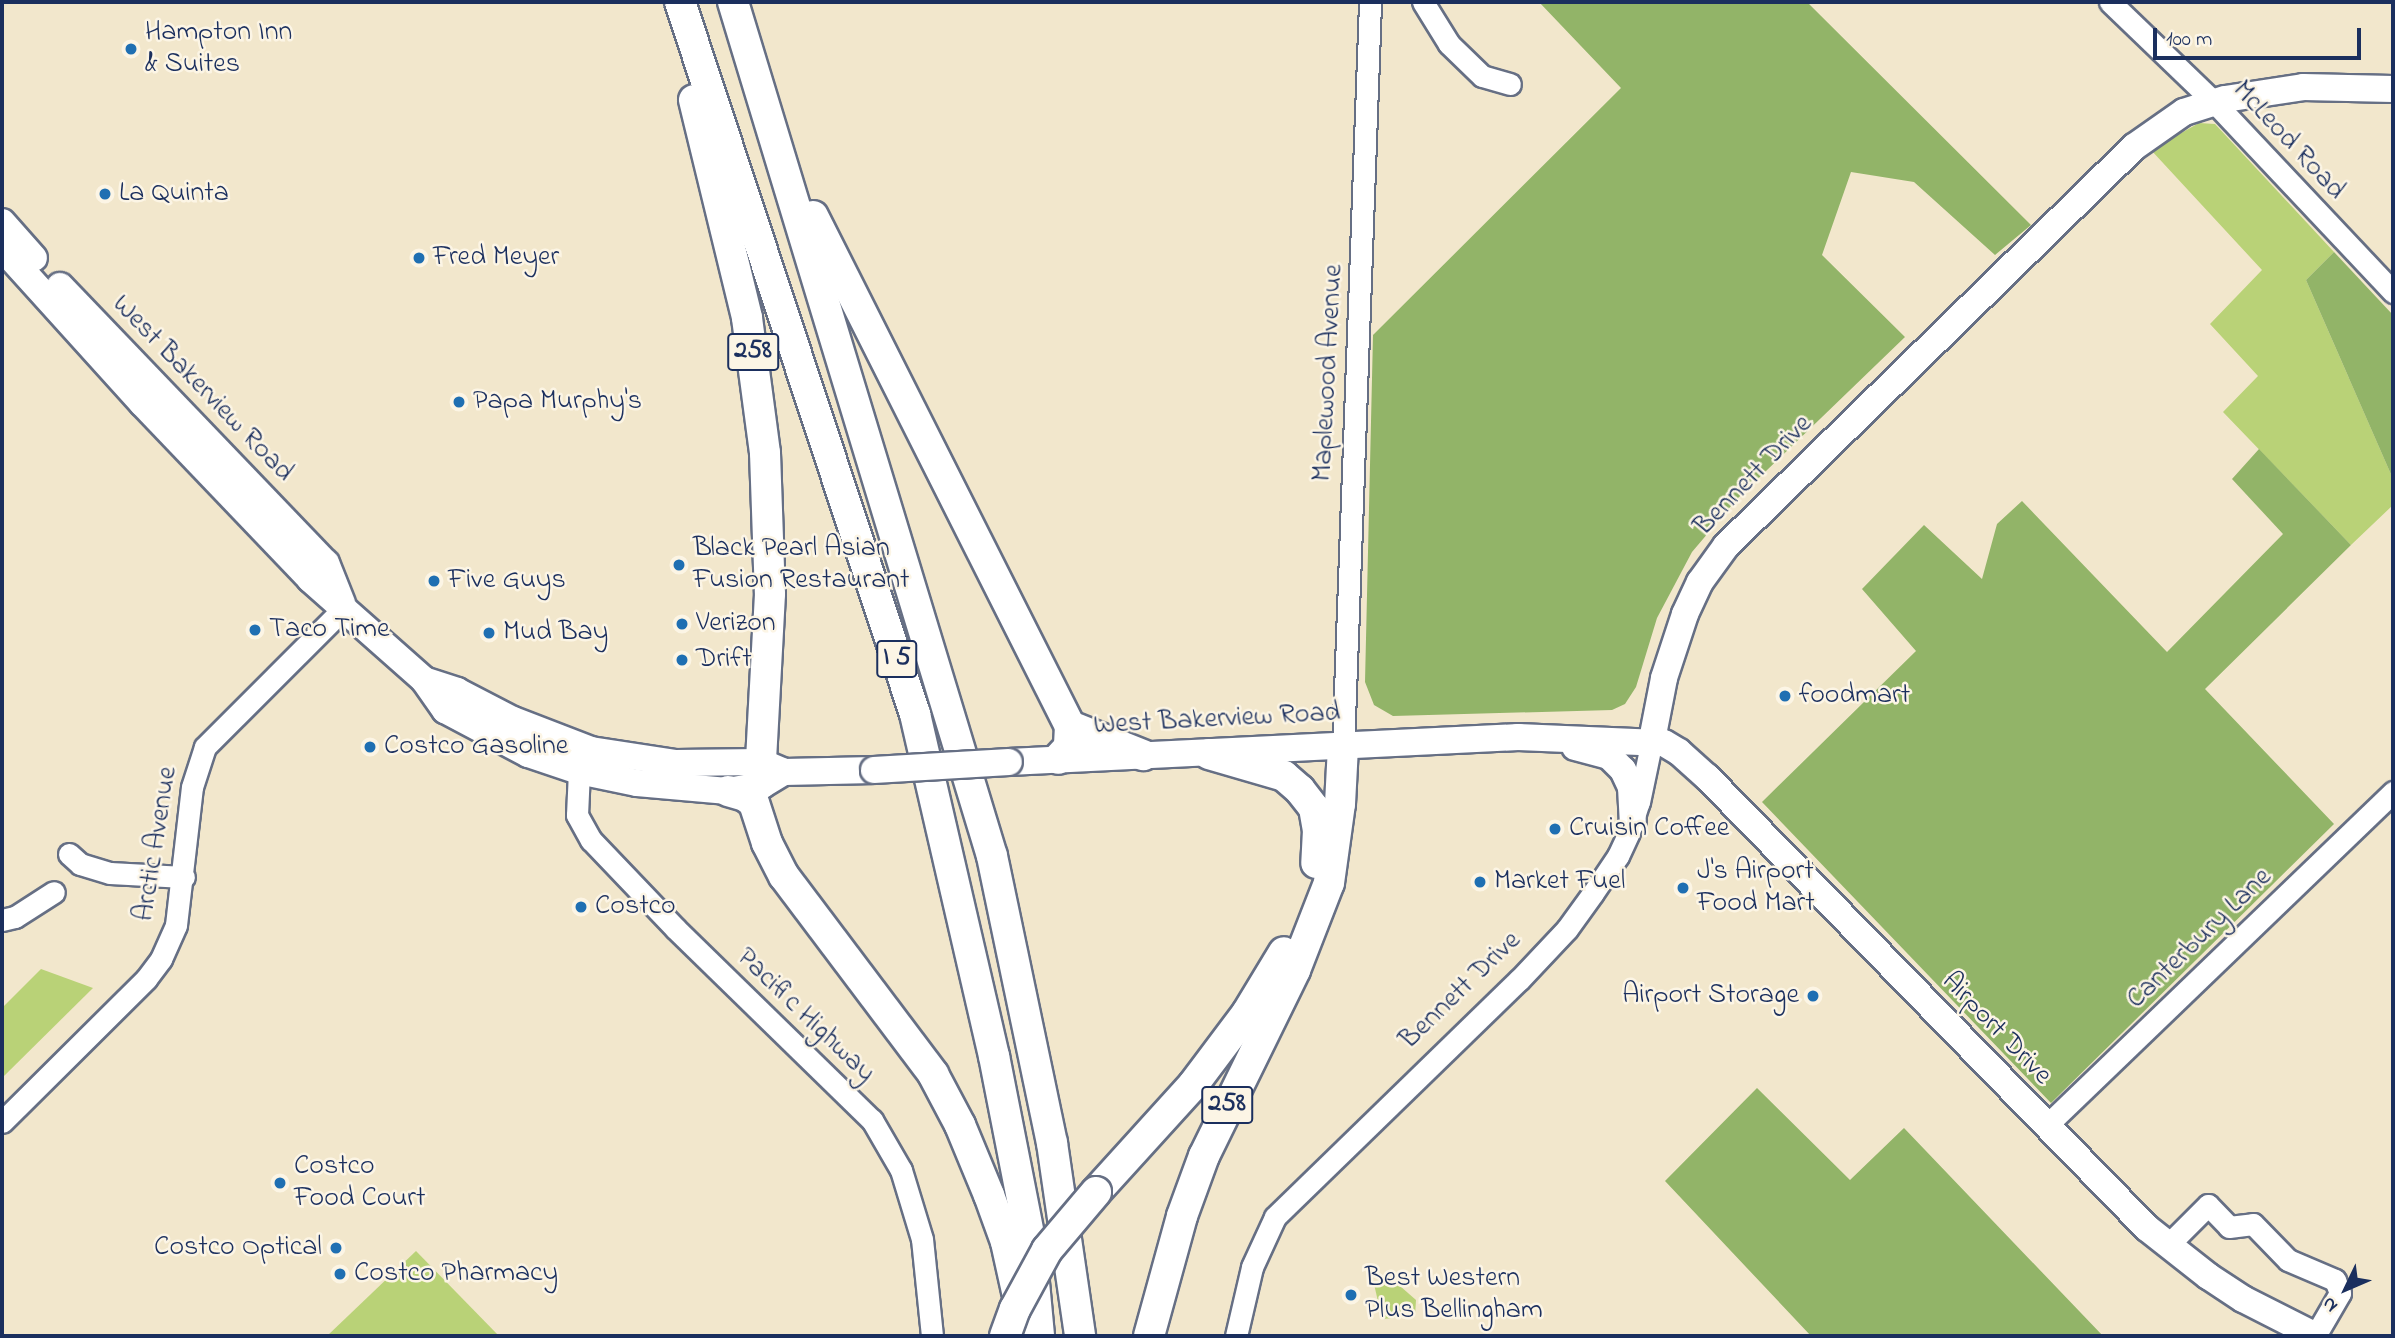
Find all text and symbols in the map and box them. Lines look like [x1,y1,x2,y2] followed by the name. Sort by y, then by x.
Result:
[2157,14,2365,58] scale bar
[145,16,292,82] place label: Hampton Inn & Suites
[2166,25,2212,55] text: 100 m
[123,41,139,57] marker: Hampton Inn & Suites
[2224,74,2352,208] street label: McLeod Road
[119,177,229,211] place label: La Quinta
[97,186,113,202] marker: La Quinta
[433,241,559,275] place label: Fred Meyer
[411,250,427,266] marker: Fred Meyer
[1307,264,1351,482] street label: Maplewood Avenue
[104,288,300,490] street label: West Bakerview Road
[727,330,779,374] road number: 258
[473,385,642,419] place label: Papa Murphy's
[451,394,467,410] marker: Papa Murphy's
[1688,408,1820,544] street label: Bennett Drive
[693,532,910,598] place label: Black Pearl Asian Fusion Restaurant
[671,557,687,573] marker: Black Pearl Asian Fusion Restaurant
[448,564,566,598] place label: Five Guys
[426,573,442,589] marker: Five Guys
[696,607,776,641] place label: Verizon
[269,613,390,647] place label: Taco Time
[503,616,608,650] place label: Mud Bay
[674,616,690,632] marker: Verizon
[247,622,263,638] marker: Taco Time
[481,625,497,641] marker: Mud Bay
[876,636,918,681] road number: I 5
[696,643,752,677] place label: Drift
[674,652,690,668] marker: Drift
[1799,679,1910,713] place label: foodmart
[1777,688,1793,704] marker: foodmart
[1093,697,1341,743] street label: West Bakerview Road
[384,730,568,764] place label: Costco Gasoline
[362,739,378,755] marker: Costco Gasoline
[128,764,186,924] street label: Arctic Avenue
[1569,812,1729,846] place label: Cruisin Coffee
[1547,821,1563,837] marker: Cruisin Coffee
[1697,855,1815,921] place label: J's Airport Food Mart
[2120,861,2280,1017] street label: Canterbury Lane
[1494,865,1625,899] place label: Market Fuel
[1472,874,1488,890] marker: Market Fuel
[1675,880,1691,896] marker: J's Airport Food Mart
[595,890,676,924] place label: Costco
[573,899,589,915] marker: Costco
[1393,925,1529,1057] street label: Bennett Drive
[729,941,881,1091] street label: Pacific Highway
[1934,965,2058,1093] street label: Airport Drive
[1622,979,1799,1013] place label: Airport Storage
[1805,988,1821,1004] marker: Airport Storage
[1201,1082,1253,1128] road number: 258
[294,1150,425,1216] place label: Costco Food Court
[272,1175,288,1191] marker: Costco Food Court
[154,1231,322,1265] place label: Costco Optical
[328,1240,344,1256] marker: Costco Optical
[2311,1254,2381,1324] north arrow
[354,1257,558,1291] place label: Costco Pharmacy
[1365,1262,1543,1328] place label: Best Western Plus Bellingham
[332,1266,348,1282] marker: Costco Pharmacy
[1343,1287,1359,1303] marker: Best Western Plus Bellingham
[2316,1290,2345,1318] text: N

